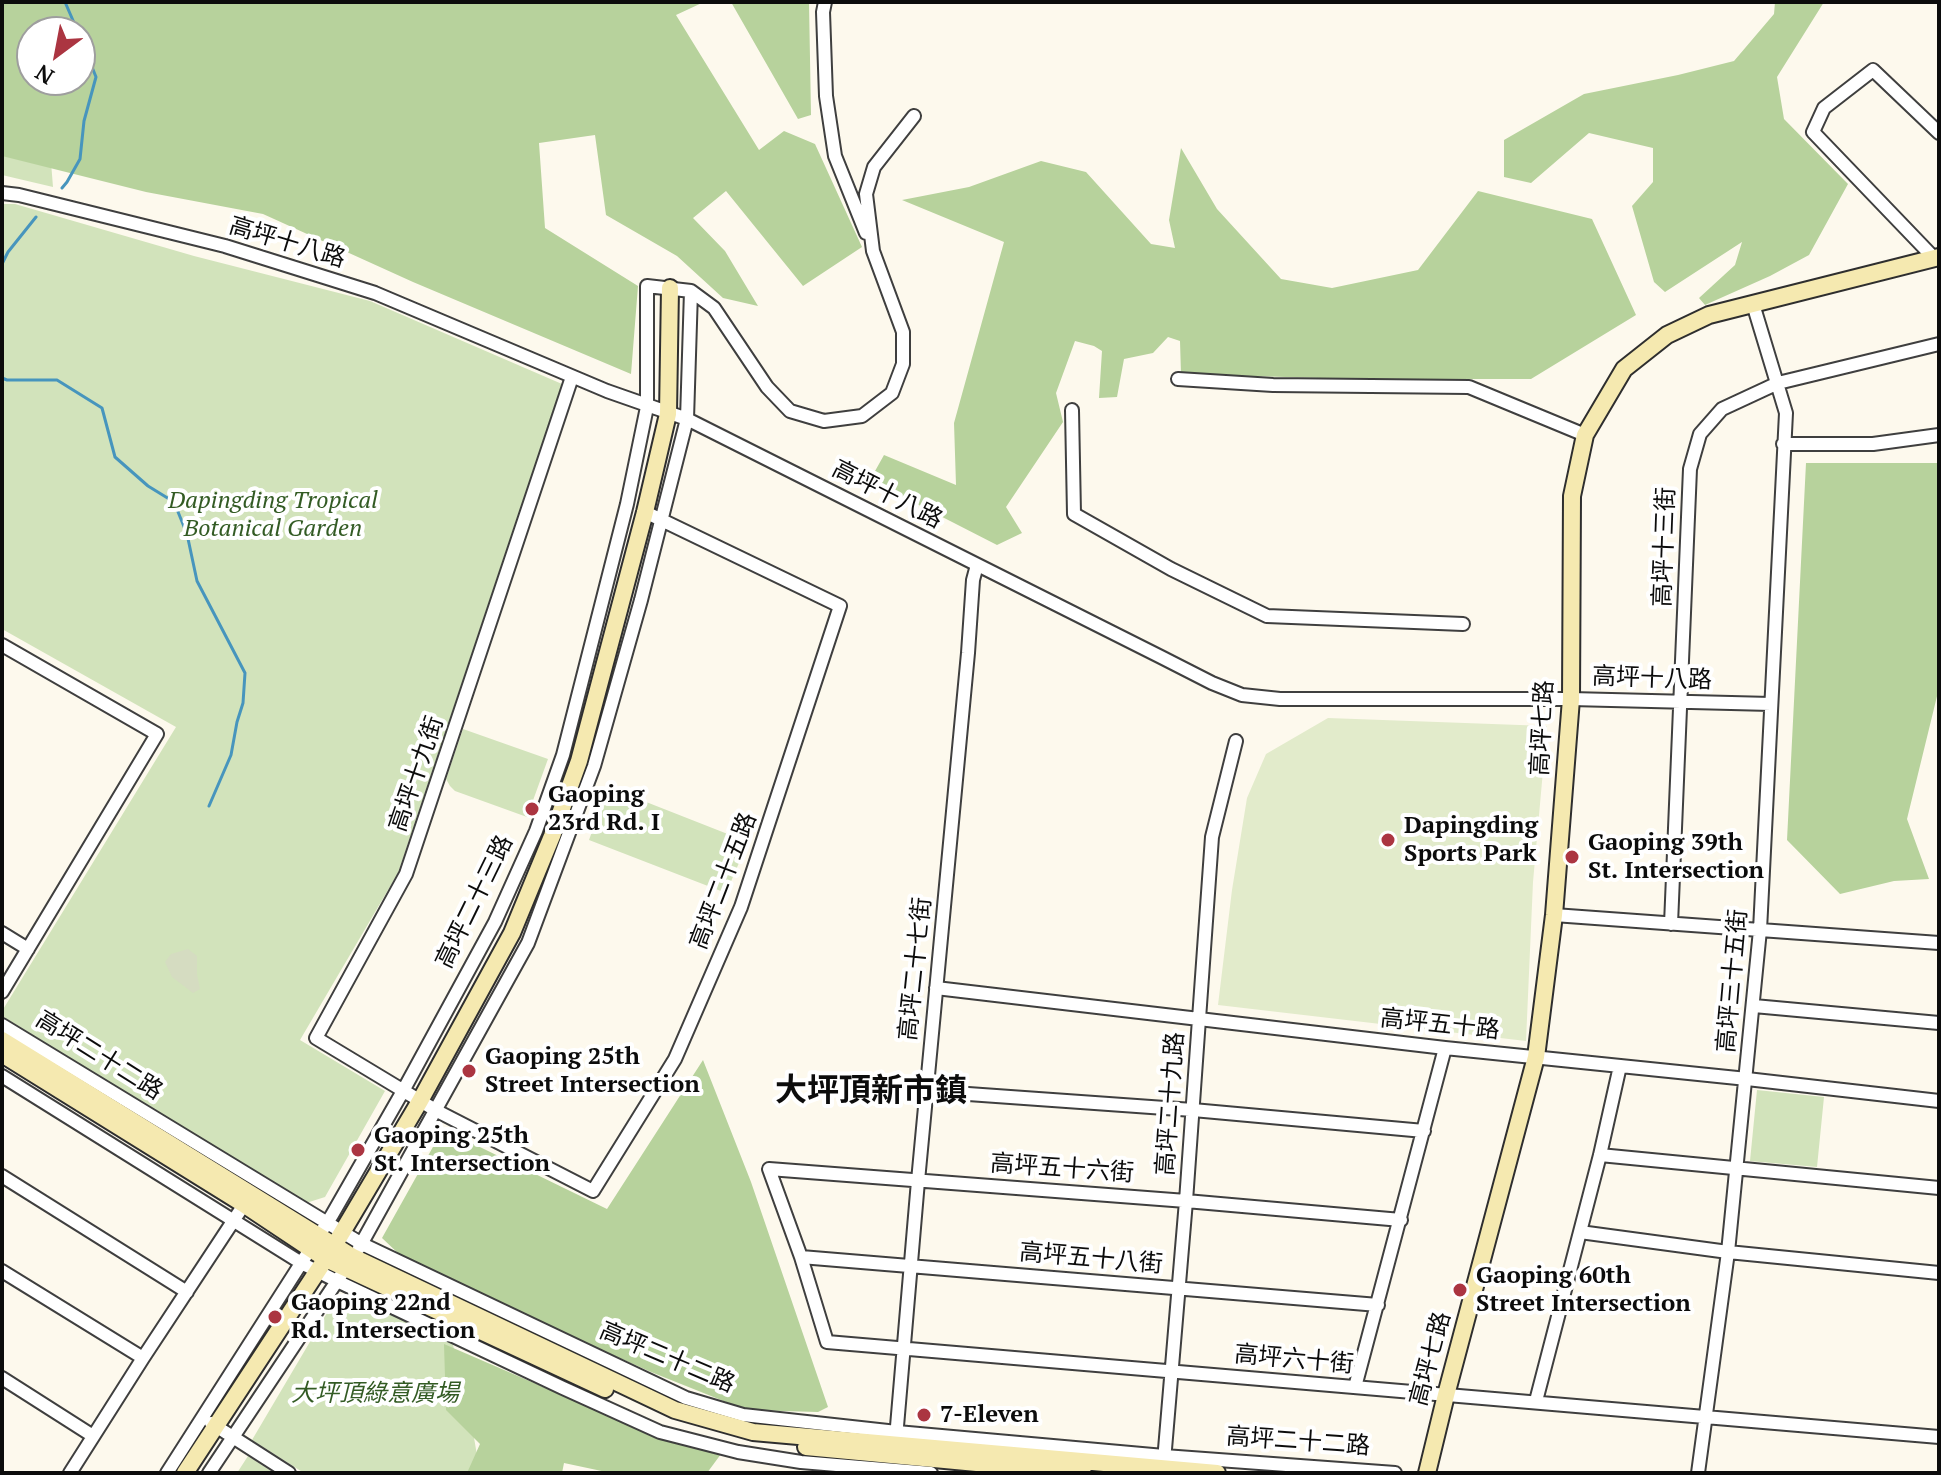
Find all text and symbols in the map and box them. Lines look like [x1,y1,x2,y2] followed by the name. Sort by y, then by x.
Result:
[16,16,96,96] north arrow
[29,58,59,92] text: N
[225,212,349,274] street label: 高坪十八路
[827,455,947,535] street label: 高坪十八路
[168,487,378,543] park label: Dapingding Tropical Botanical Garden
[1649,487,1681,607] street label: 高坪十三街
[1592,663,1712,695] street label: 高坪十八路
[1526,679,1560,777] street label: 高坪七路
[384,713,450,835] street label: 高坪十九街
[548,781,660,837] place label: Gaoping 23rd Rd. I
[523,800,541,818] marker: Gaoping 23rd Rd. I
[685,809,763,953] street label: 高坪二十五路
[1404,812,1538,868] place label: Dapingding Sports Park
[1588,829,1764,885] place label: Gaoping 39th St. Intersection
[430,831,520,973] street label: 高坪二十三路
[1379,831,1397,849] marker: Dapingding Sports Park
[1563,848,1581,866] marker: Gaoping 39th St. Intersection
[894,896,938,1042] street label: 高坪二十七街
[1712,908,1754,1054] street label: 高坪三十五街
[1379,1004,1501,1046] street label: 高坪五十路
[30,1006,168,1106] street label: 高坪二十二路
[1152,1031,1190,1177] street label: 高坪二十九路
[485,1043,700,1099] place label: Gaoping 25th Street Intersection
[460,1062,478,1080] marker: Gaoping 25th Street Intersection
[775,1073,967,1111] district label: 大坪頂新市鎮
[374,1122,550,1178] place label: Gaoping 25th St. Intersection
[349,1141,367,1159] marker: Gaoping 25th St. Intersection
[989,1150,1135,1188] street label: 高坪五十六街
[1018,1238,1164,1280] street label: 高坪五十八街
[1476,1262,1691,1318] place label: Gaoping 60th Street Intersection
[1451,1281,1469,1299] marker: Gaoping 60th Street Intersection
[291,1289,475,1345] place label: Gaoping 22nd Rd. Intersection
[266,1308,284,1326] marker: Gaoping 22nd Rd. Intersection
[1405,1309,1457,1409] street label: 高坪七路
[595,1317,739,1399] street label: 高坪二十二路
[1233,1340,1355,1380] street label: 高坪六十街
[291,1380,459,1408] park label: 大坪頂綠意廣場
[940,1401,1039,1429] place label: 7-Eleven
[915,1406,933,1424] marker: 7-Eleven
[1225,1423,1371,1461] street label: 高坪二十二路

